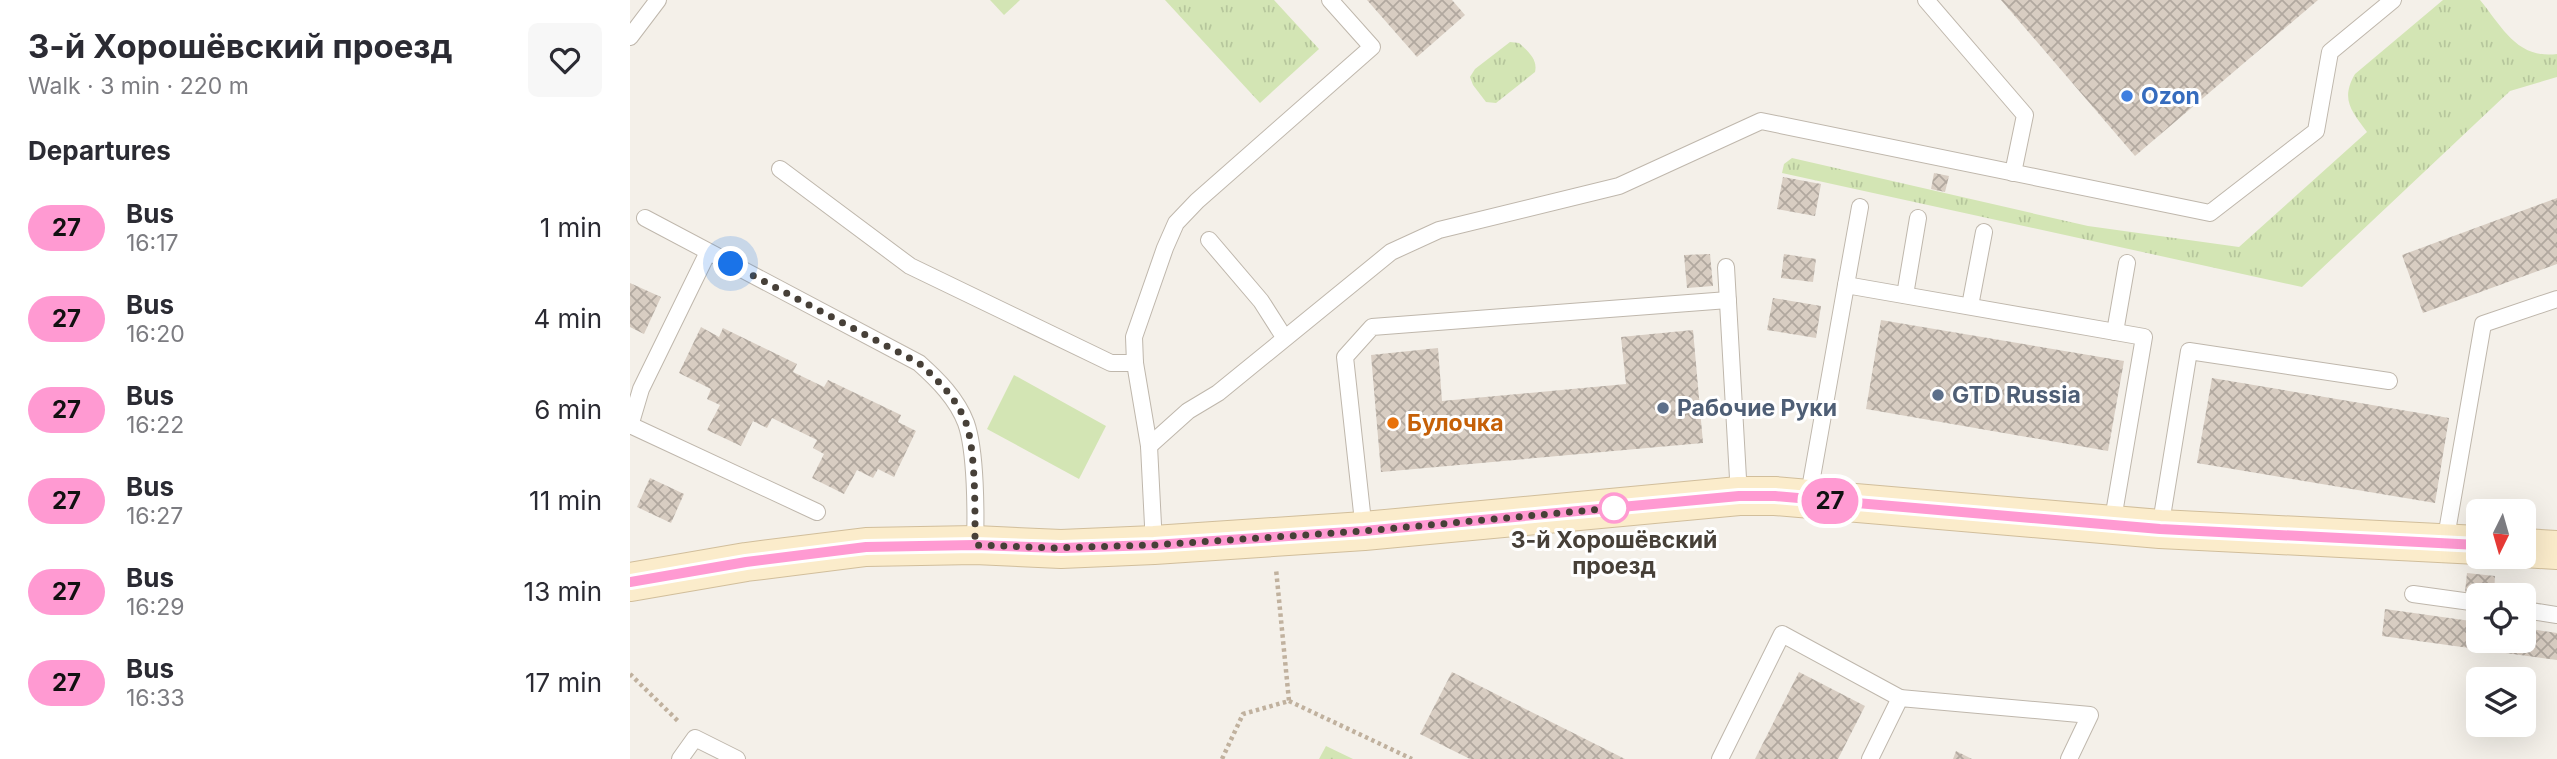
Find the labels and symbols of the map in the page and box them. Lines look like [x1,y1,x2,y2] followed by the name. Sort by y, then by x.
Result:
[2141,82,2200,110] place label: Ozon
[2119,88,2135,104] marker: Ozon
[713,246,748,281] your location
[1952,381,2081,409] place label: GTD Russia
[1930,387,1946,403] marker: GTD Russia
[1677,394,1837,422] place label: Рабочие Руки
[1655,400,1671,416] marker: Рабочие Руки
[1407,409,1504,437] place label: Булочка
[1385,415,1401,431] marker: Булочка
[1798,478,1862,524] line badge: 27
[1599,493,1629,523] marker: 3-й Хорошёвский проезд
[2466,499,2536,569] north arrow
[1511,526,1717,580] place label: 3-й Хорошёвский проезд

